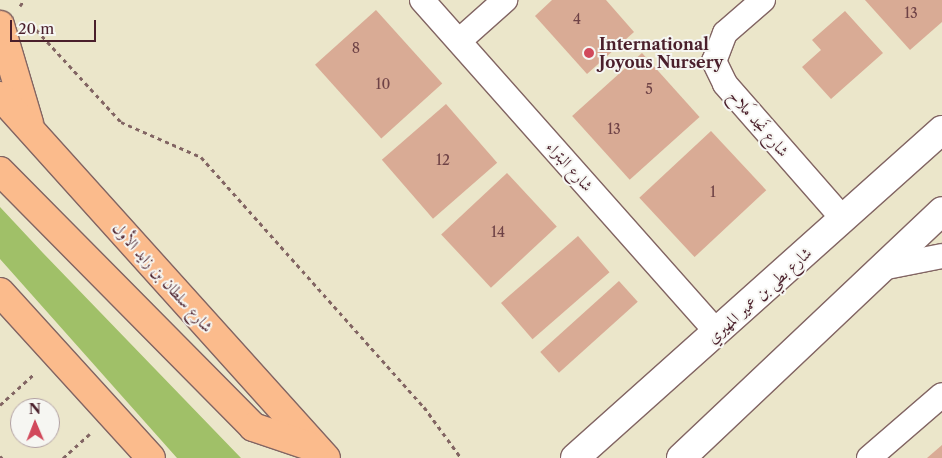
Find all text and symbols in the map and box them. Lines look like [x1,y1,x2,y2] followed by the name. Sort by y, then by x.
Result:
[904,5,918,21] house number: 13
[12,10,99,42] scale bar
[573,11,581,27] house number: 4
[18,19,54,38] text: 20 m
[599,34,723,72] place label: International Joyous Nursery
[352,40,360,56] house number: 8
[583,47,595,59] marker: International Joyous Nursery
[376,76,390,92] house number: 10
[645,81,653,97] house number: 5
[725,86,793,160] street label: شارع نَجد مَلاح
[607,121,621,137] house number: 13
[543,137,597,195] street label: شارع البتراء
[436,152,450,168] house number: 12
[710,184,716,200] house number: 1
[109,218,217,336] street label: شارع سلطان بن زايد الأول
[491,224,505,240] house number: 14
[703,243,815,347] street label: شارع بطي بن عمير المهيري
[10,398,60,448] north arrow
[29,400,41,418] text: N

